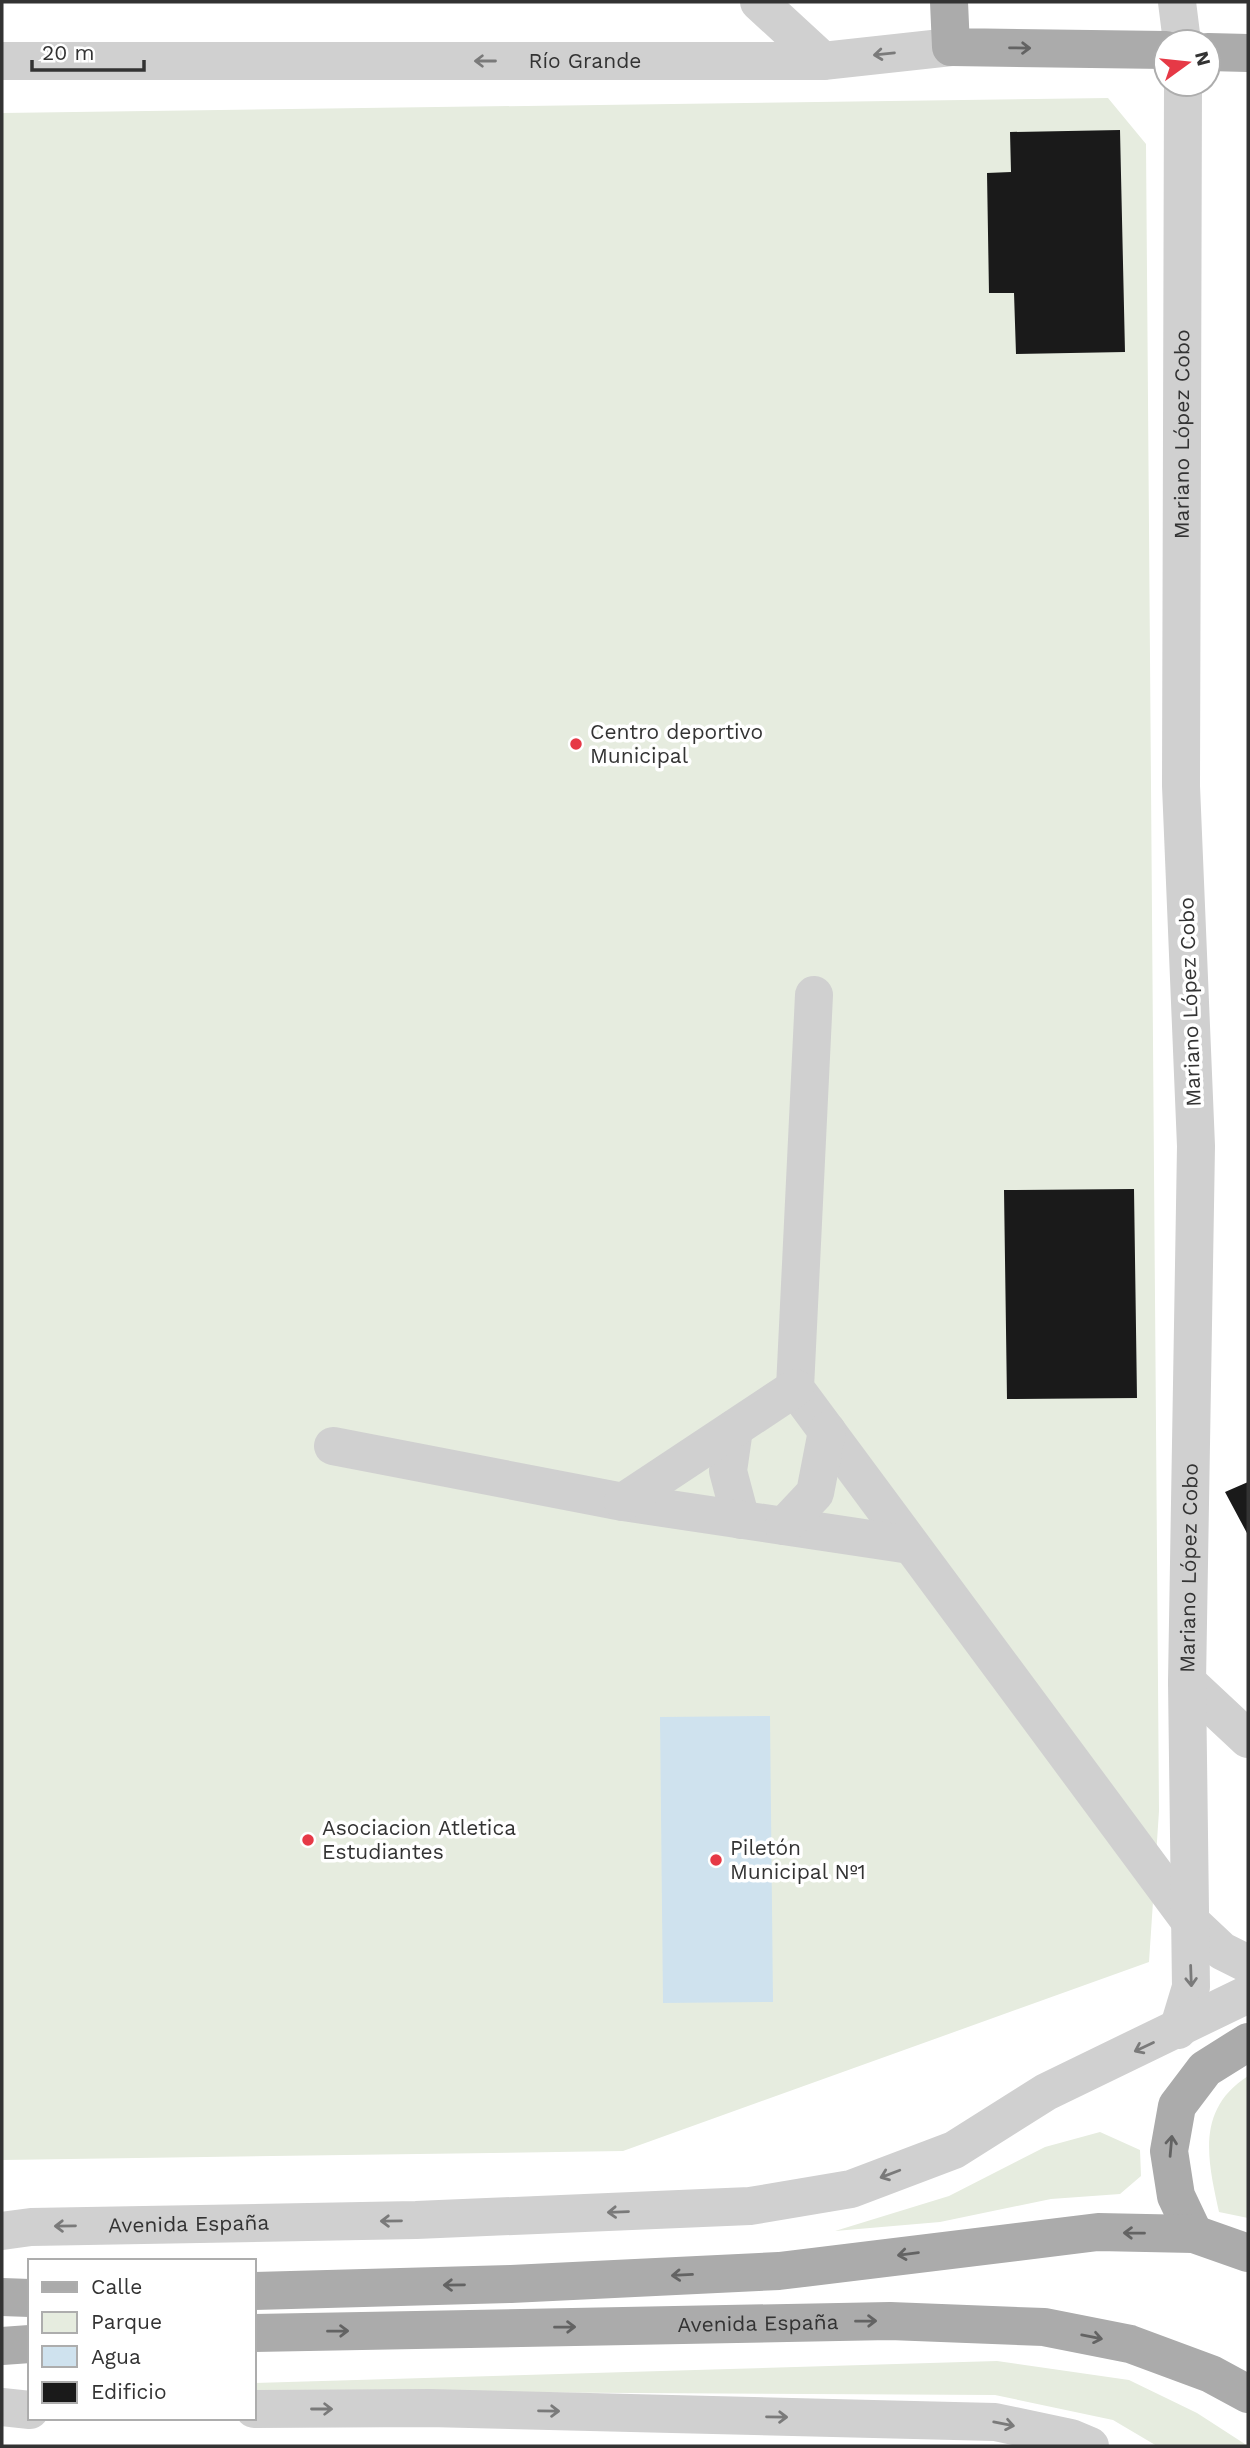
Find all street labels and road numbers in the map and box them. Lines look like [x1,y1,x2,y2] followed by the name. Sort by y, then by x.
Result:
[529,48,641,73] street label: Río Grande
[1169,329,1194,539] street label: Mariano López Cobo
[1173,897,1206,1107] street label: Mariano López Cobo
[1174,1463,1203,1673] street label: Mariano López Cobo
[108,2210,270,2238] street label: Avenida España
[677,2309,839,2337] street label: Avenida España

